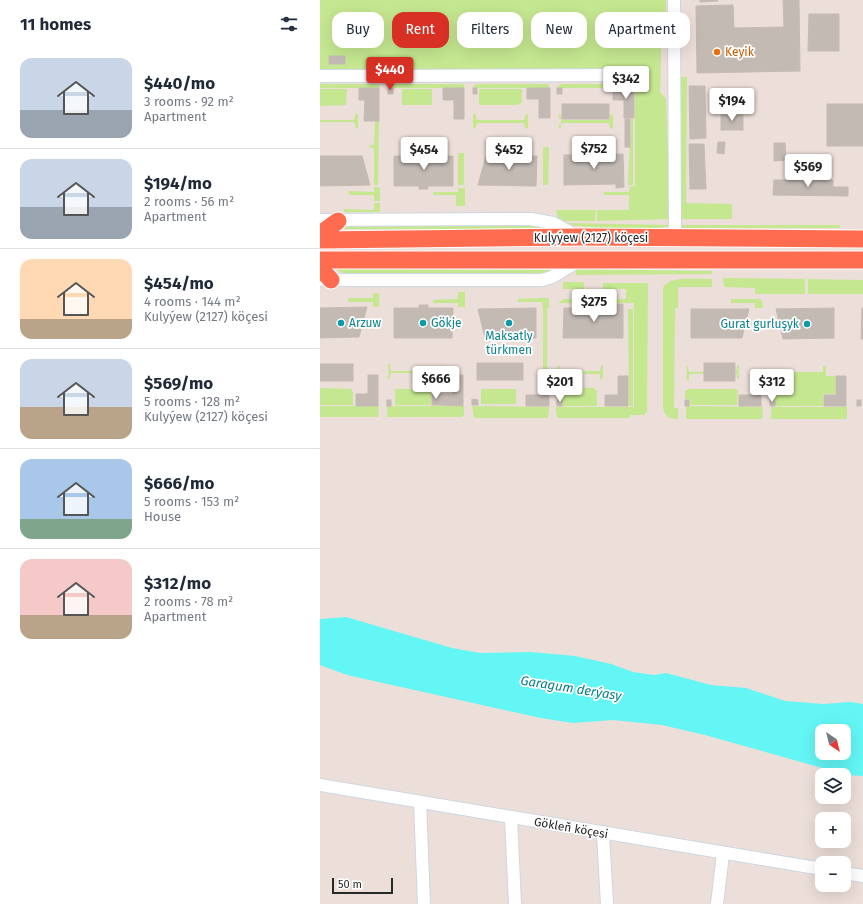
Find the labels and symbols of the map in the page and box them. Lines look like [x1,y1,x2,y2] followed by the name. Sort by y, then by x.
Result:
[725,45,755,59] place label: Keyik
[712,47,722,57] marker: Keyik
[366,57,414,91] pin: $440
[602,66,650,100] pin: $342
[708,88,756,122] pin: $194
[570,136,618,170] pin: $752
[400,137,448,171] pin: $454
[485,137,533,171] pin: $452
[784,154,832,188] pin: $569
[534,231,648,245] street label: Kulyýew (2127) köçesi
[570,289,618,323] pin: $275
[349,316,381,330] place label: Arzuw
[431,316,462,330] place label: Gökje
[721,317,800,331] place label: Gurat gurluşyk
[336,318,346,328] marker: Arzuw
[418,318,428,328] marker: Gökje
[504,318,514,328] marker: Maksatly türkmen
[802,319,812,329] marker: Gurat gurluşyk
[485,329,533,357] place label: Maksatly türkmen
[412,366,460,400] pin: $666
[536,369,584,403] pin: $201
[748,369,796,403] pin: $312
[519,673,623,703] water label: Garagum derýasy
[815,724,851,760] north arrow
[533,815,609,841] street label: Gökleň köçesi
[332,876,393,895] scale bar

